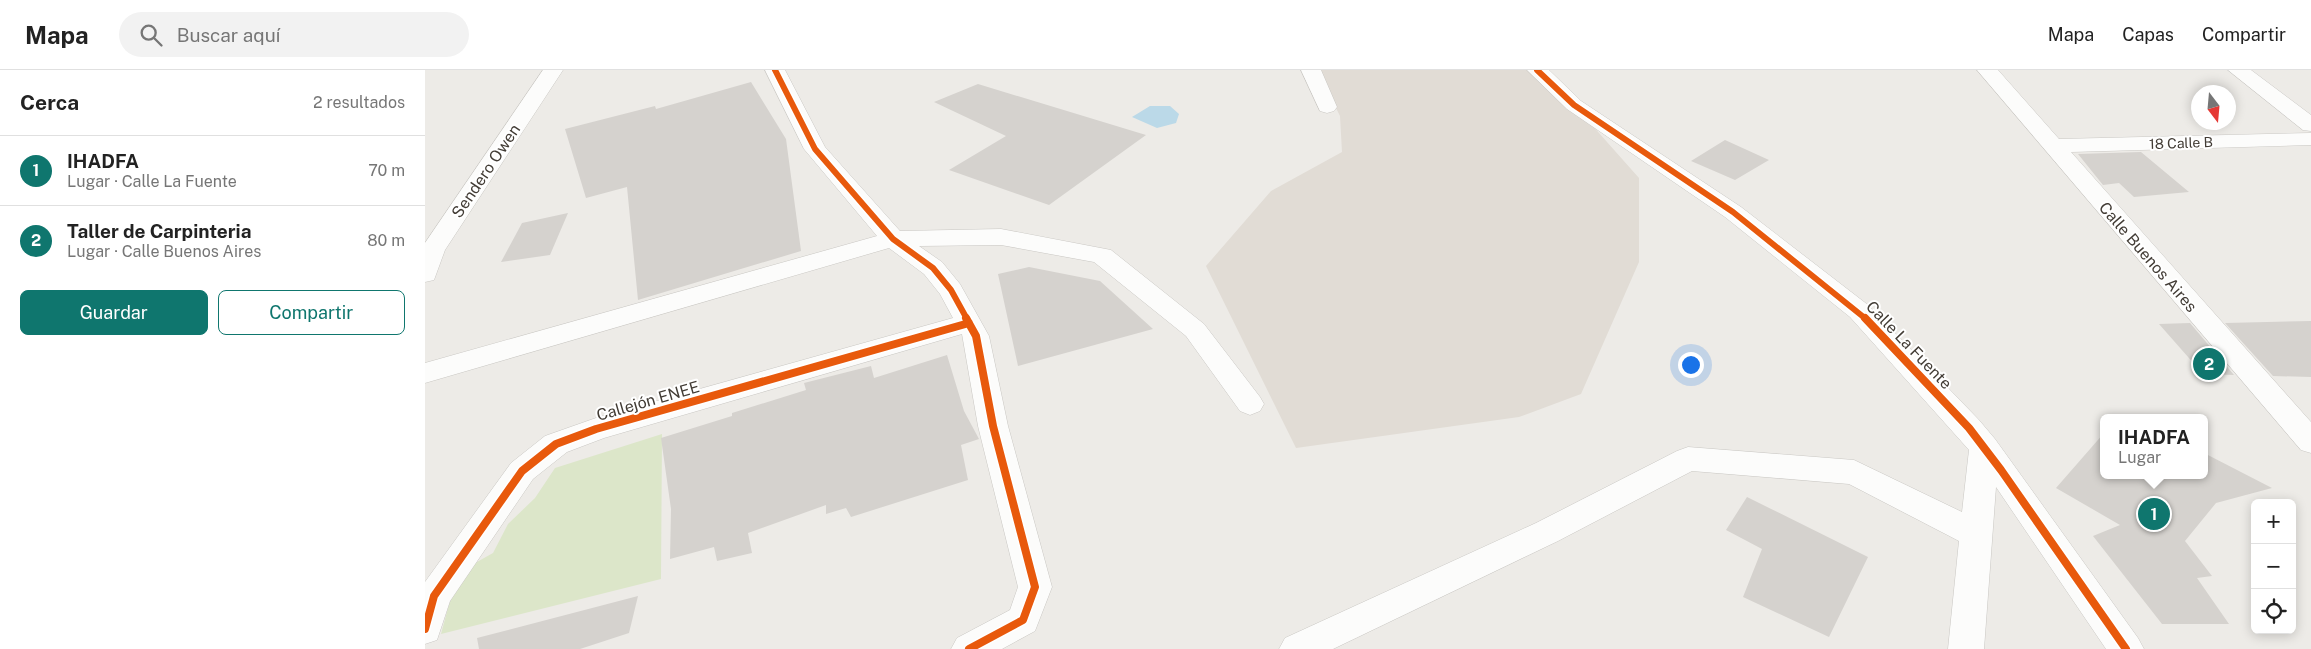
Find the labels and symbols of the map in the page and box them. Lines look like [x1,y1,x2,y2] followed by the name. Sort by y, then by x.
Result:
[2191,85,2236,130] north arrow
[448,121,524,221] street label: Sendero Owen
[2149,134,2213,152] street label: 18 Calle B
[2095,198,2201,316] street label: Calle Buenos Aires
[1862,297,1956,393] street label: Calle La Fuente
[2193,345,2225,383] pin: 2
[1678,352,1704,378] your location
[594,377,702,425] street label: Callejón ENEE
[2138,495,2170,533] pin: 1

